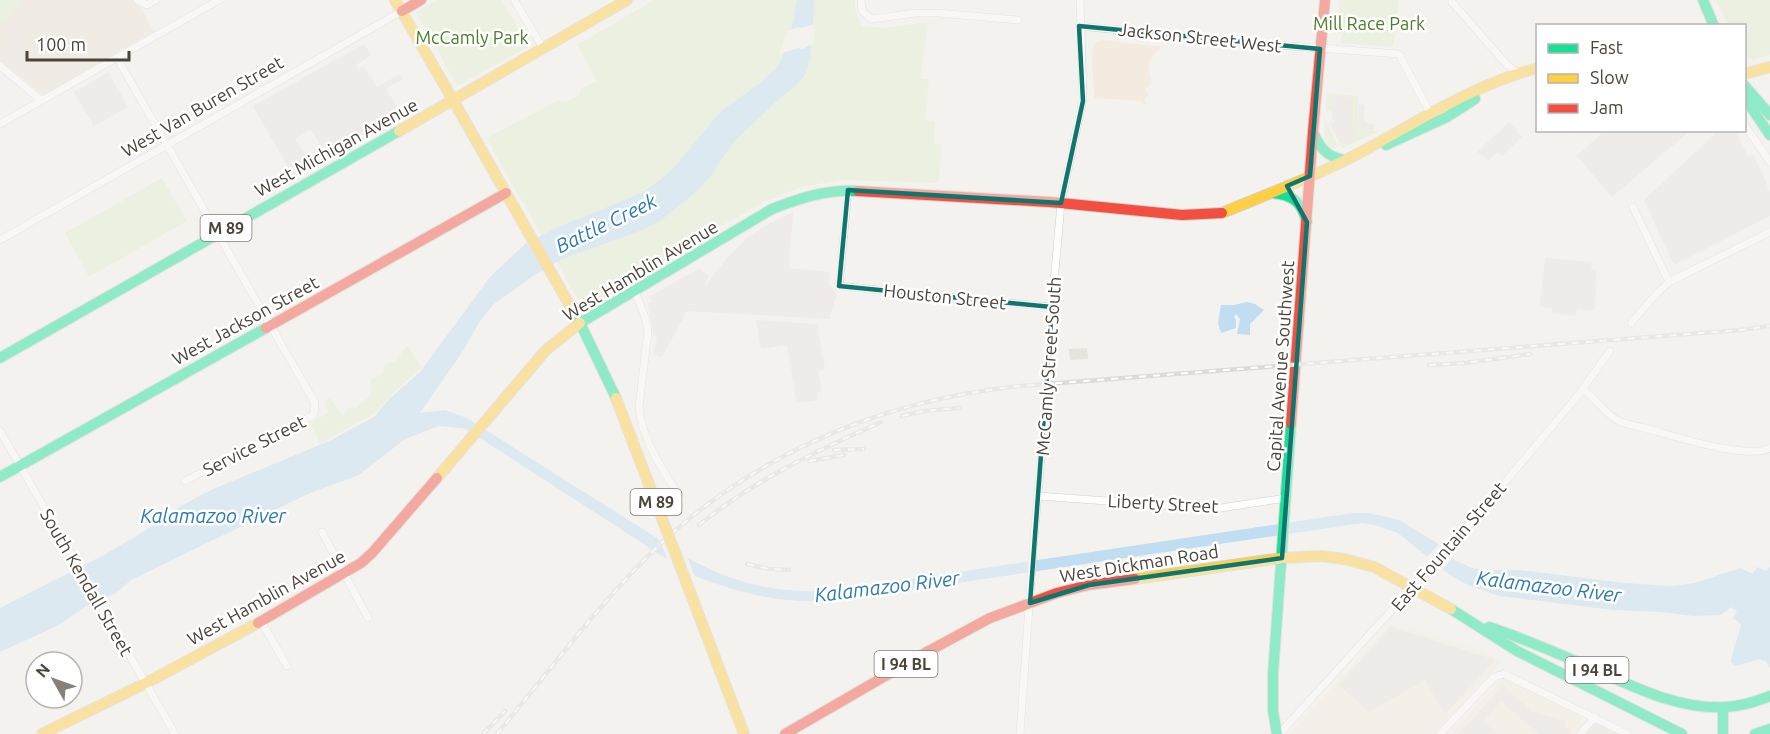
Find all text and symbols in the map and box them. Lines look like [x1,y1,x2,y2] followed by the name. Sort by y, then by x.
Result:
[1313,13,1425,33] park label: Mill Race Park
[1117,18,1283,56] street label: Jackson Street West
[27,24,129,62] scale bar
[1536,24,1746,132] legend
[415,27,529,47] park label: McCamly Park
[36,34,86,54] text: 100 m
[1590,37,1623,57] text: Fast
[118,52,286,160] street label: West Van Buren Street
[1590,67,1629,87] text: Slow
[251,94,421,200] street label: West Michigan Avenue
[1590,97,1624,117] text: Jam
[552,188,661,257] water label: Battle Creek
[200,215,252,241] road number: M 89
[559,216,721,324] street label: West Hamblin Avenue
[1263,260,1297,472] street label: Capital Avenue Southwest
[168,272,322,368] street label: West Jackson Street
[1032,276,1064,456] street label: McCamly Street South
[883,280,1007,312] street label: Houston Street
[199,411,309,479] street label: Service Street
[1387,477,1509,615] street label: East Fountain Street
[630,489,682,515] road number: M 89
[1107,490,1219,516] street label: Liberty Street
[140,504,287,527] water label: Kalamazoo River
[37,505,137,659] street label: South Kendall Street
[1058,541,1220,585] street label: West Dickman Road
[184,545,348,649] street label: West Hamblin Avenue
[813,566,962,606] water label: Kalamazoo River
[1475,566,1624,606] water label: Kalamazoo River
[24,650,84,710] north arrow
[874,651,938,677] road number: I 94 BL
[1566,657,1628,683] road number: I 94 BL
[32,660,53,681] text: N

